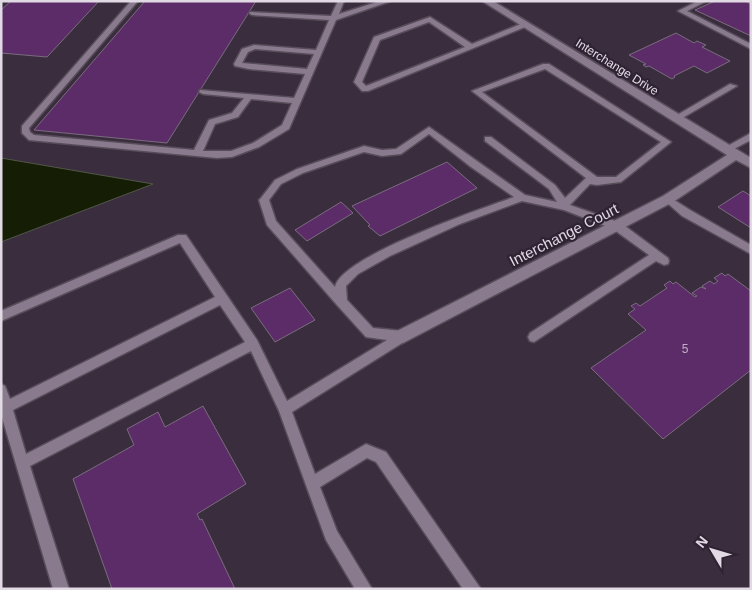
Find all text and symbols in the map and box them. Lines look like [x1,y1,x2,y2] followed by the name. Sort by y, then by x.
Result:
[573,36,661,98] street label: Interchange Drive
[506,199,622,269] street label: Interchange Court
[682,342,689,356] house number: 5
[687,525,737,575] north arrow
[692,533,711,551] text: N

